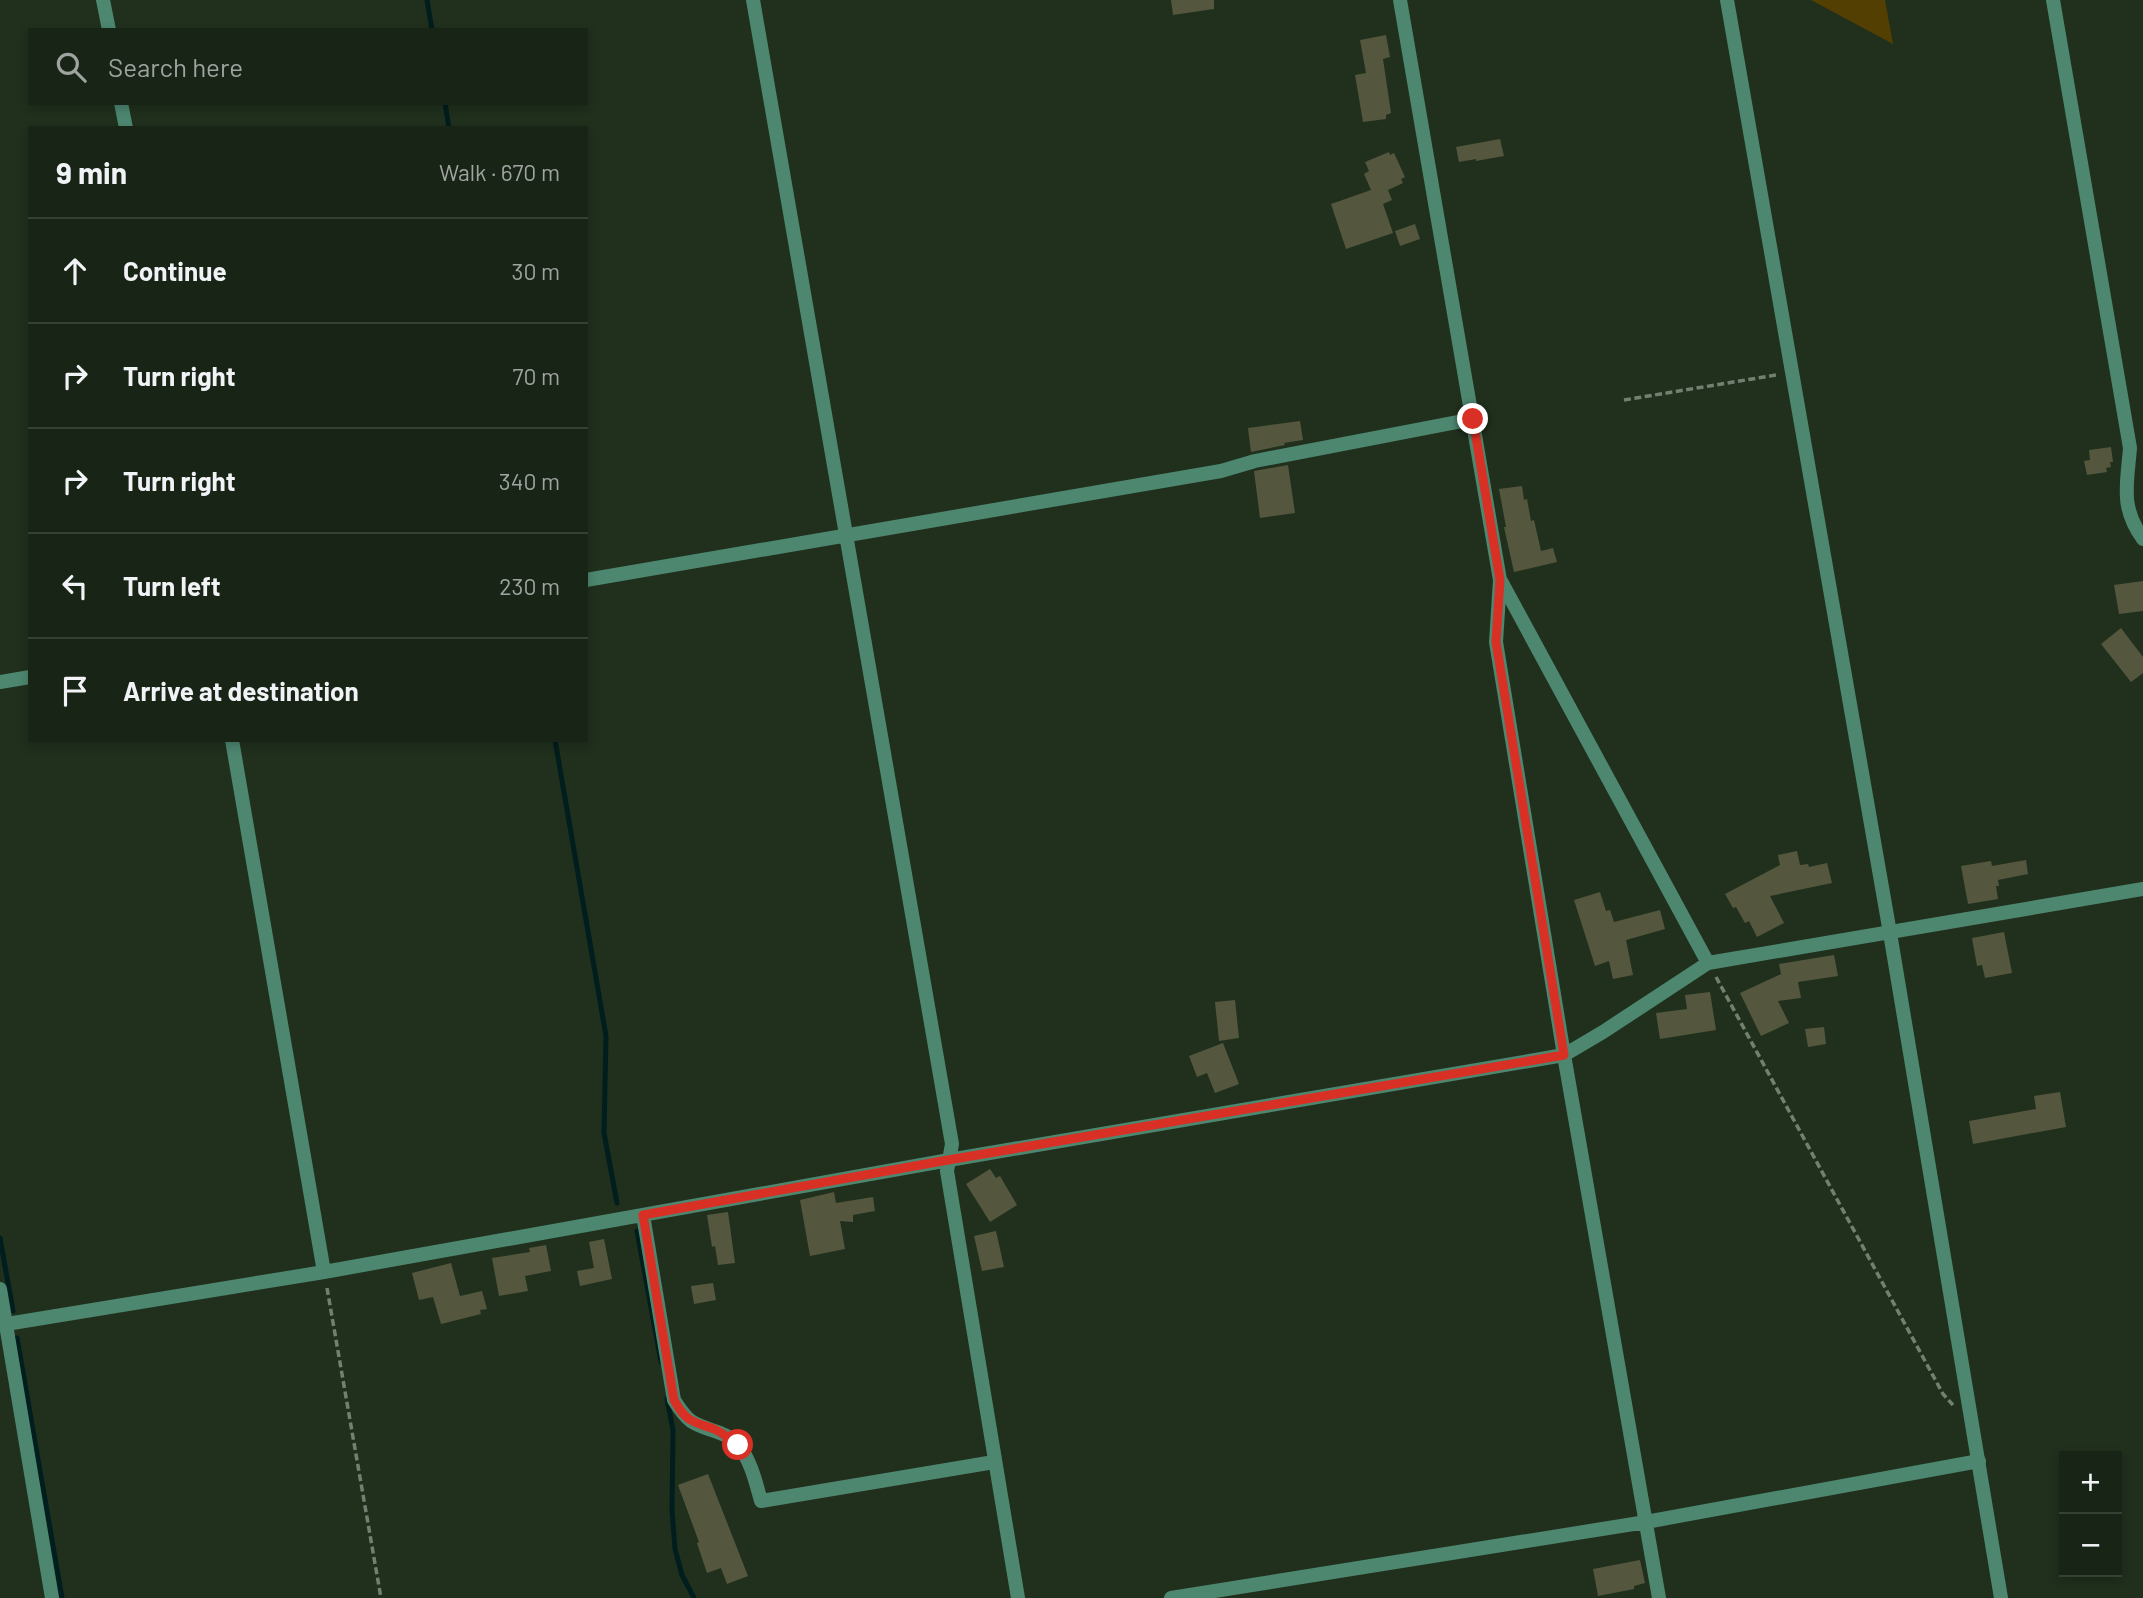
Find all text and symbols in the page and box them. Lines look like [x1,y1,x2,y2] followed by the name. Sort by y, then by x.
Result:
[28,28,588,105] search box
[52,48,90,86] icon: search
[108,51,243,82] text: Search here
[56,154,127,190] text: 9 min
[439,158,560,186] text: Walk · 670 m
[56,252,94,290] icon: ahead
[123,255,227,286] text: Continue
[512,257,560,285] text: 30 m
[56,357,94,395] icon: right
[123,360,236,391] text: Turn right
[513,362,560,390] text: 70 m
[1457,403,1488,434] route end
[56,462,94,500] icon: right
[123,465,236,496] text: Turn right
[499,467,560,495] text: 340 m
[56,567,94,605] icon: left
[123,570,221,601] text: Turn left
[499,572,560,600] text: 230 m
[56,672,94,710] icon: arrive
[123,675,359,706] text: Arrive at destination
[722,1429,753,1460] route start
[2059,1451,2122,1577] map controls
[2059,1451,2122,1514] button: +
[2059,1514,2122,1577] button: −

